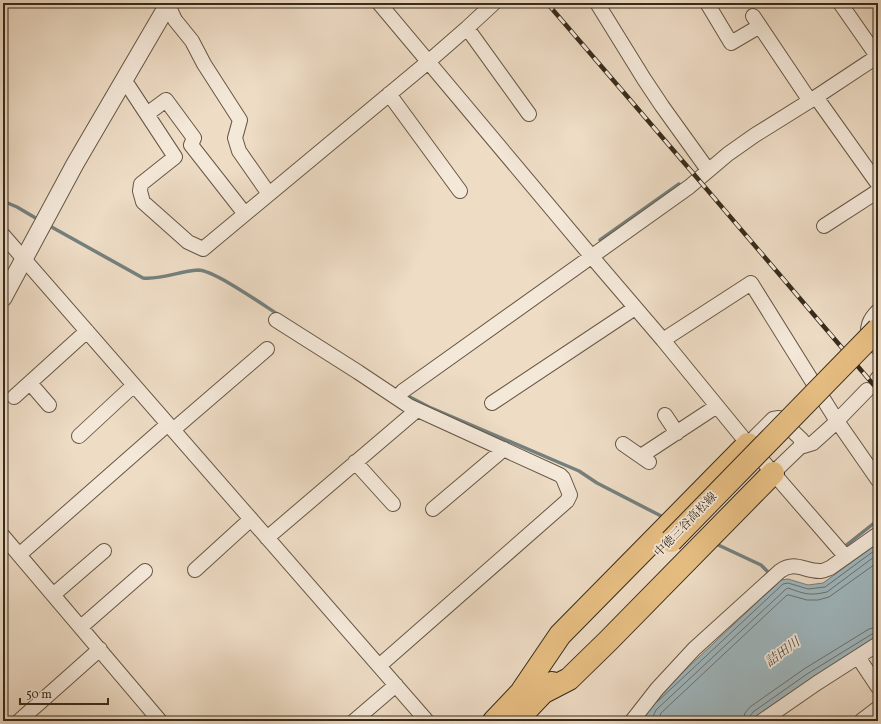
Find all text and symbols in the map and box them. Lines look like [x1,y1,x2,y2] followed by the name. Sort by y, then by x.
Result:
[651,489,721,561] street label: 中徳三谷高松線
[762,633,806,672] water label: 詰田川
[20,680,108,706] scale bar
[26,687,52,703] text: 50 m

